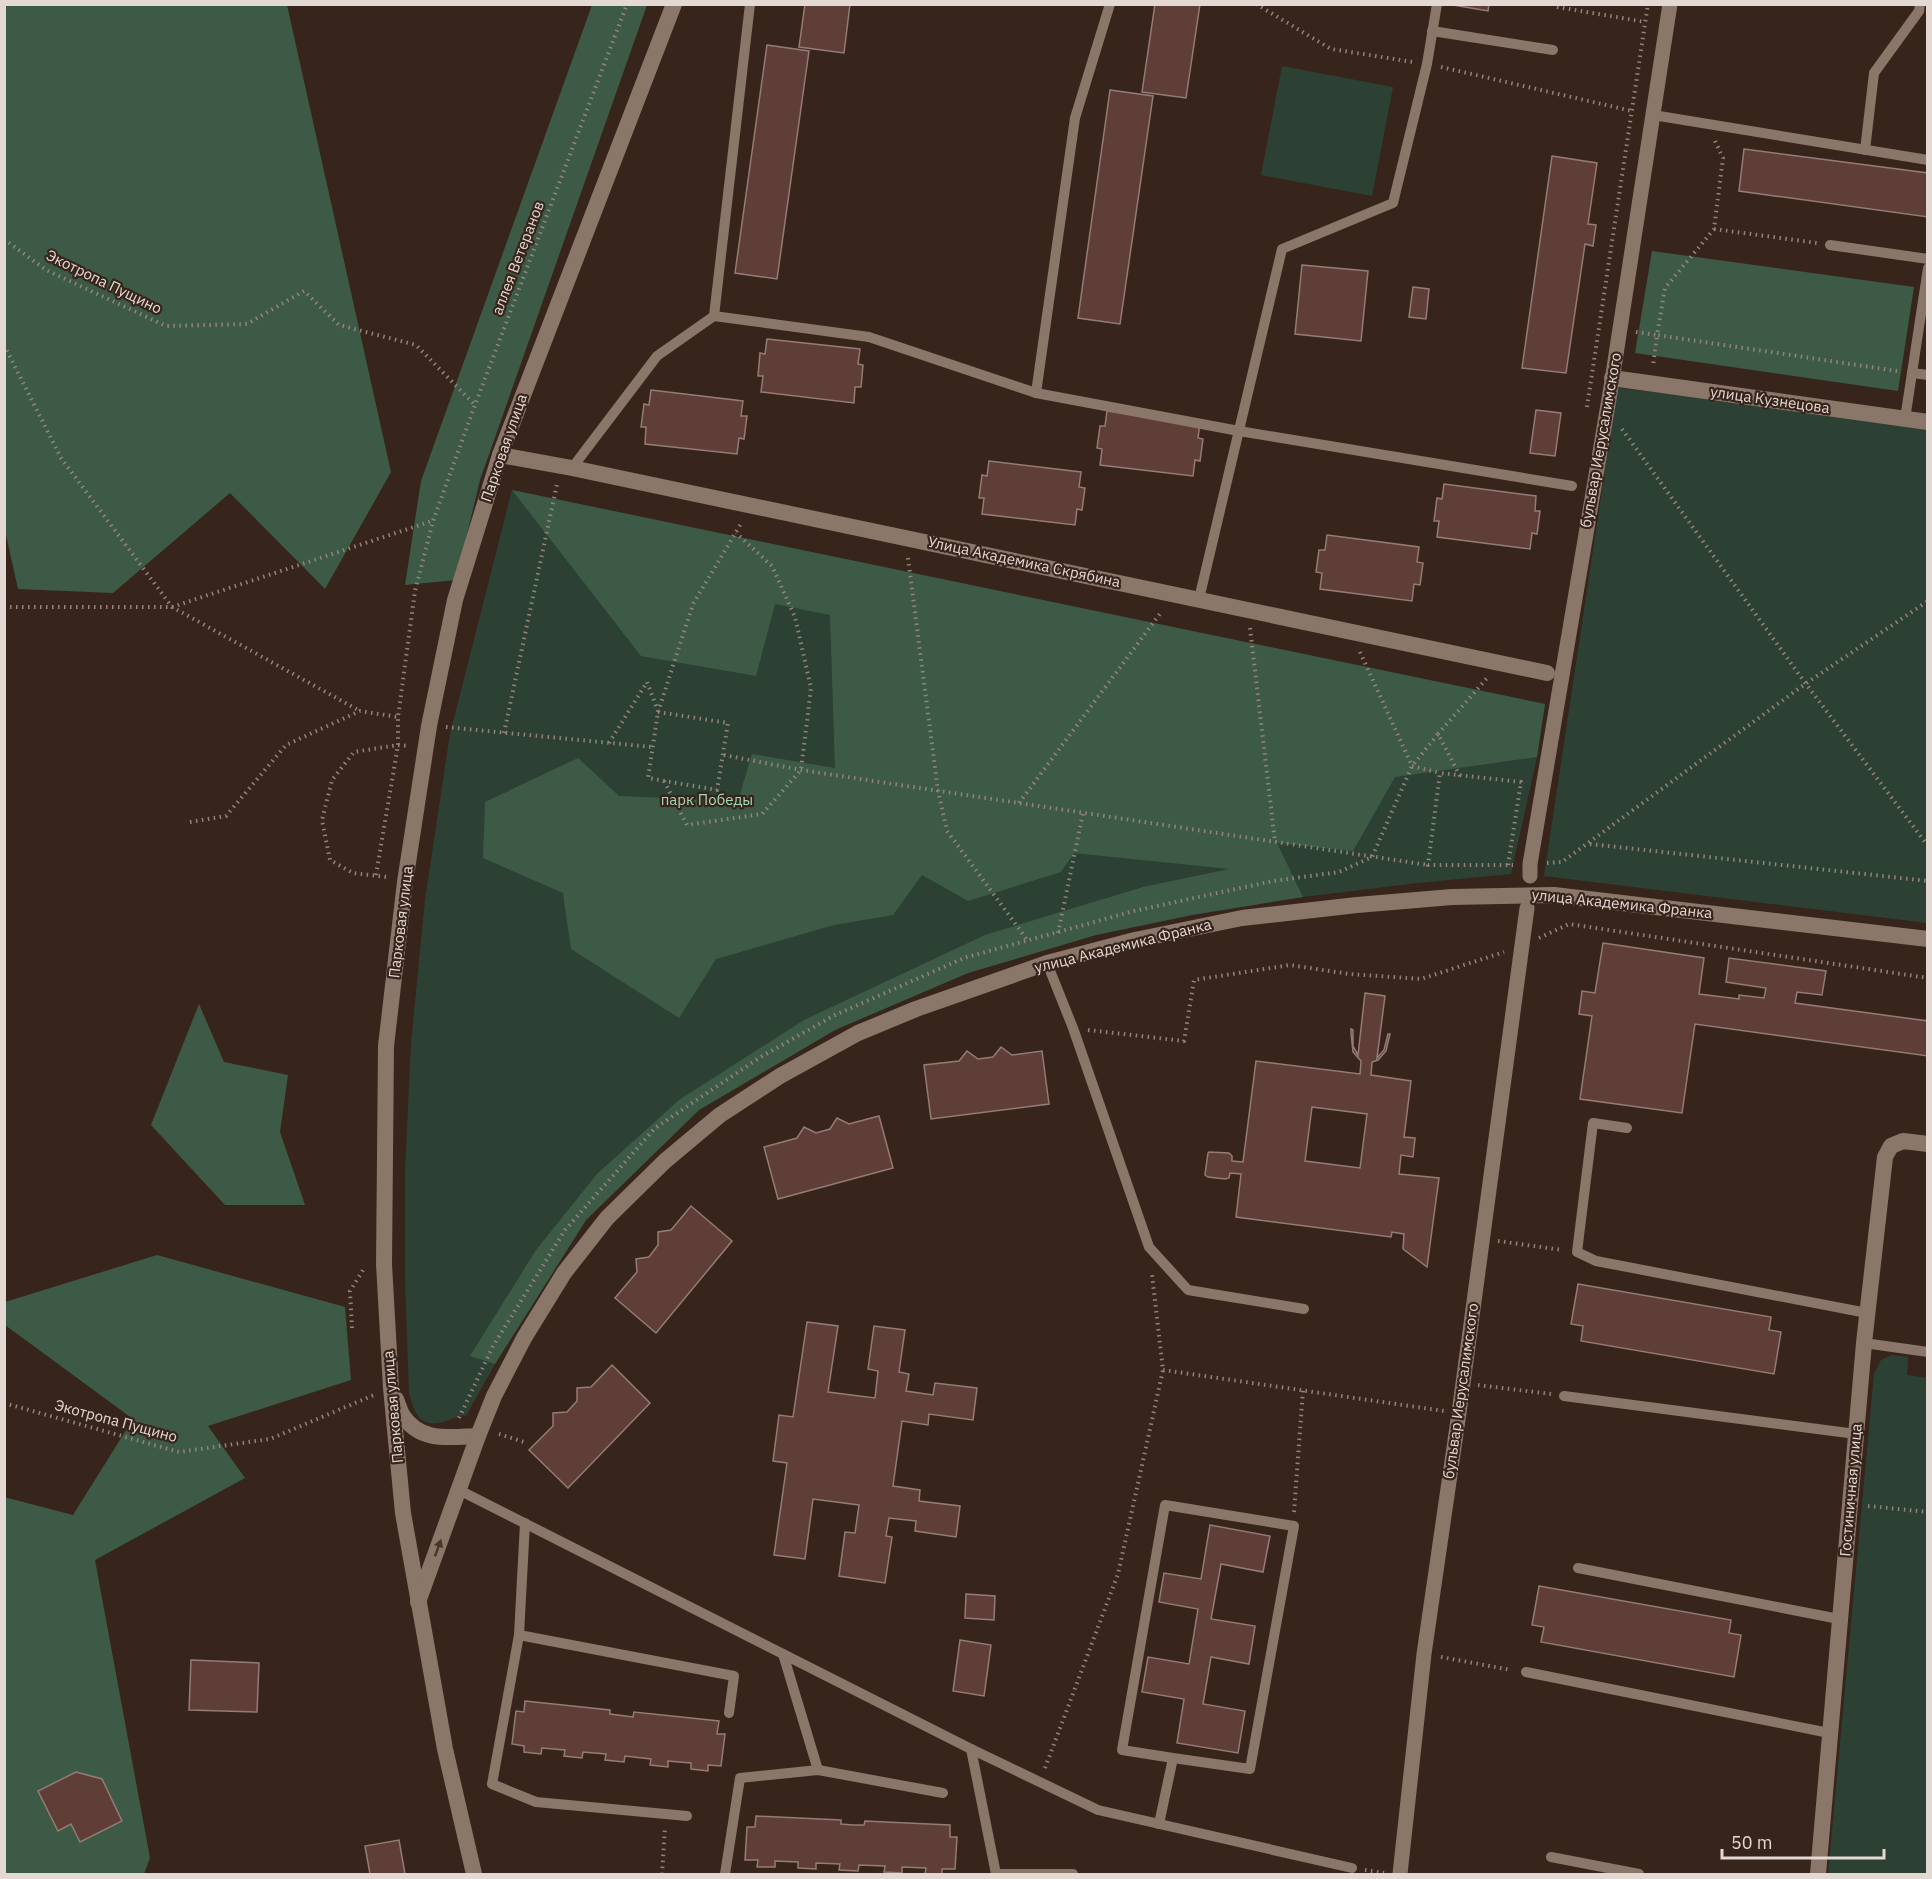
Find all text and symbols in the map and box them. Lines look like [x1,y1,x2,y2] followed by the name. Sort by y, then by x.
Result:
[487,198,548,317] street label: аллея Ветеранов
[43,245,165,318] street label: Экотропа Пущино
[1576,351,1625,529] street label: бульвар Иерусалимского
[1709,382,1831,417] street label: улица Кузнецова
[476,391,531,504] street label: Парковая улица
[926,532,1122,591] street label: Улица Академика Скрябина
[661,790,753,809] park label: парк Победы
[384,865,417,979] street label: Парковая улица
[1531,885,1713,922] street label: улица Академика Франка
[1032,914,1213,977] street label: улица Академика Франка
[1439,1302,1482,1480] street label: бульвар Иерусалимского
[378,1350,407,1464] street label: Парковая улица
[53,1395,180,1446] street label: Экотропа Пущино
[1835,1423,1866,1557] street label: Гостиничная улица
[434,1539,443,1557] one-way arrow
[1722,1822,1884,1860] scale bar
[1731,1831,1773,1854] text: 50 m

